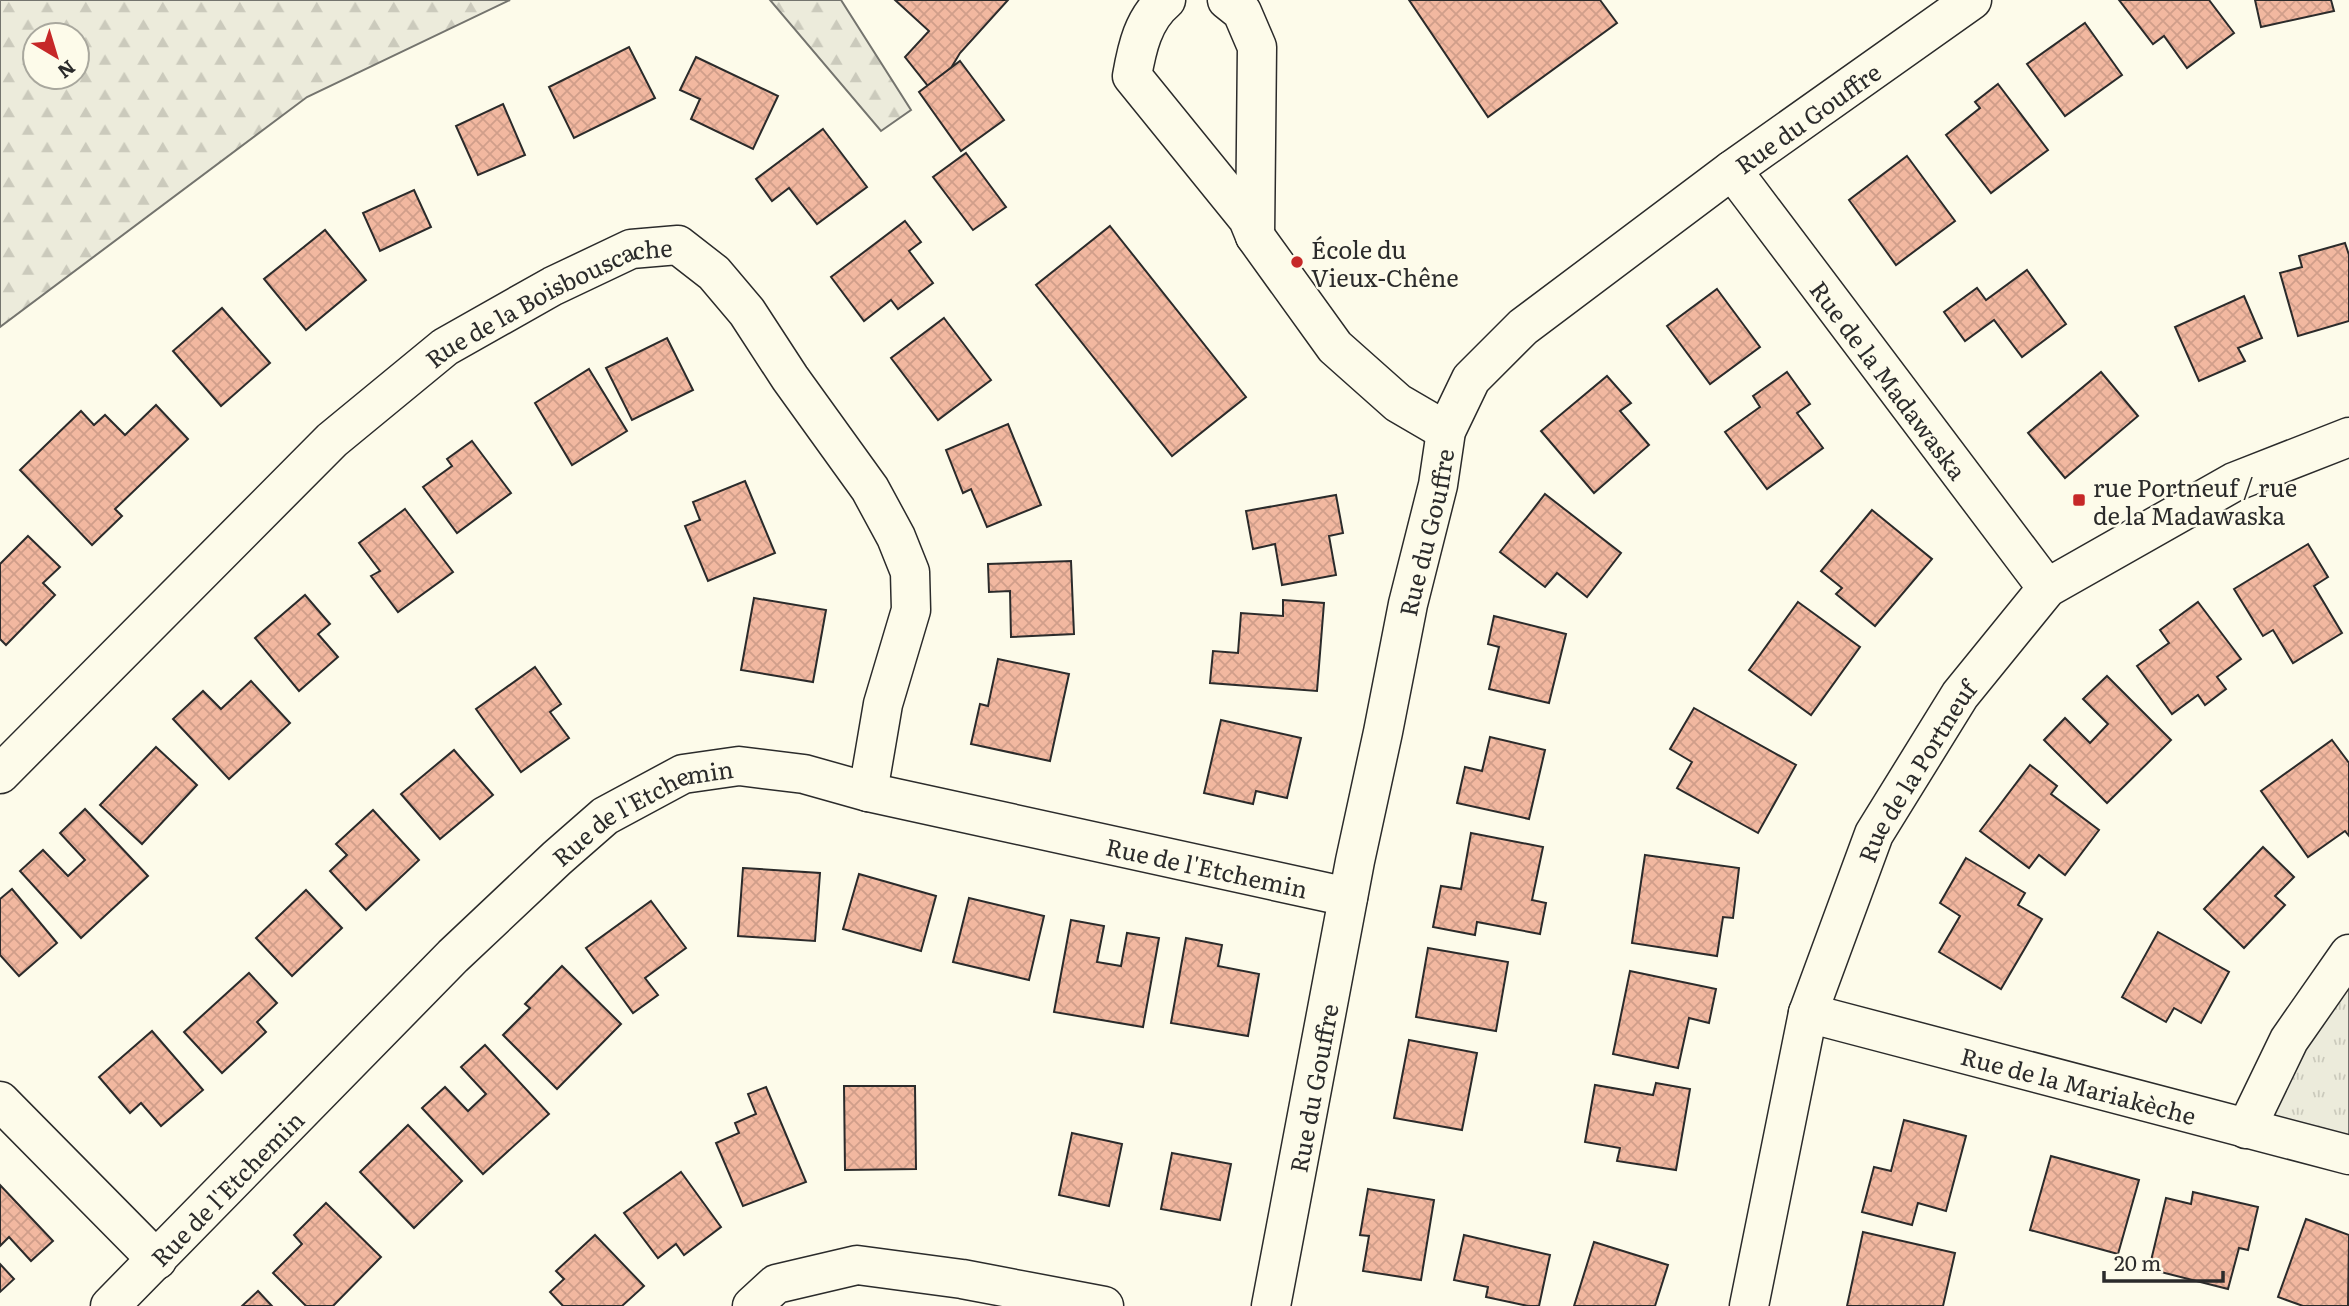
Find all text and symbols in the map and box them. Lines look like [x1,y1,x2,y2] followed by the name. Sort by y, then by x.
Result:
[21,21,91,91] north arrow
[1727,53,1887,181] street label: Rue du Gouffre
[52,54,82,86] text: N
[417,228,674,375] street label: Rue de la Boisbouscache
[1311,231,1459,294] place label: École du Vieux-Chêne
[1289,254,1305,270] marker: École du Vieux-Chêne
[1803,272,1976,486] street label: Rue de la Madawaska
[1389,446,1461,619] street label: Rue du Gouffre
[2093,469,2297,532] place label: rue Portneuf / rue de la Madawaska
[2071,492,2087,508] marker: rue Portneuf / rue de la Madawaska
[1848,670,1985,867] street label: Rue de la Portneuf
[543,750,736,873] street label: Rue de l'Etchemin
[1103,827,1311,905] street label: Rue de l'Etchemin
[1279,1000,1345,1175] street label: Rue du Gouffre
[1957,1036,2200,1132] street label: Rue de la Mariakèche
[142,1102,311,1273] street label: Rue de l'Etchemin
[2104,1240,2223,1284] scale bar
[2114,1246,2161,1277] text: 20 m

